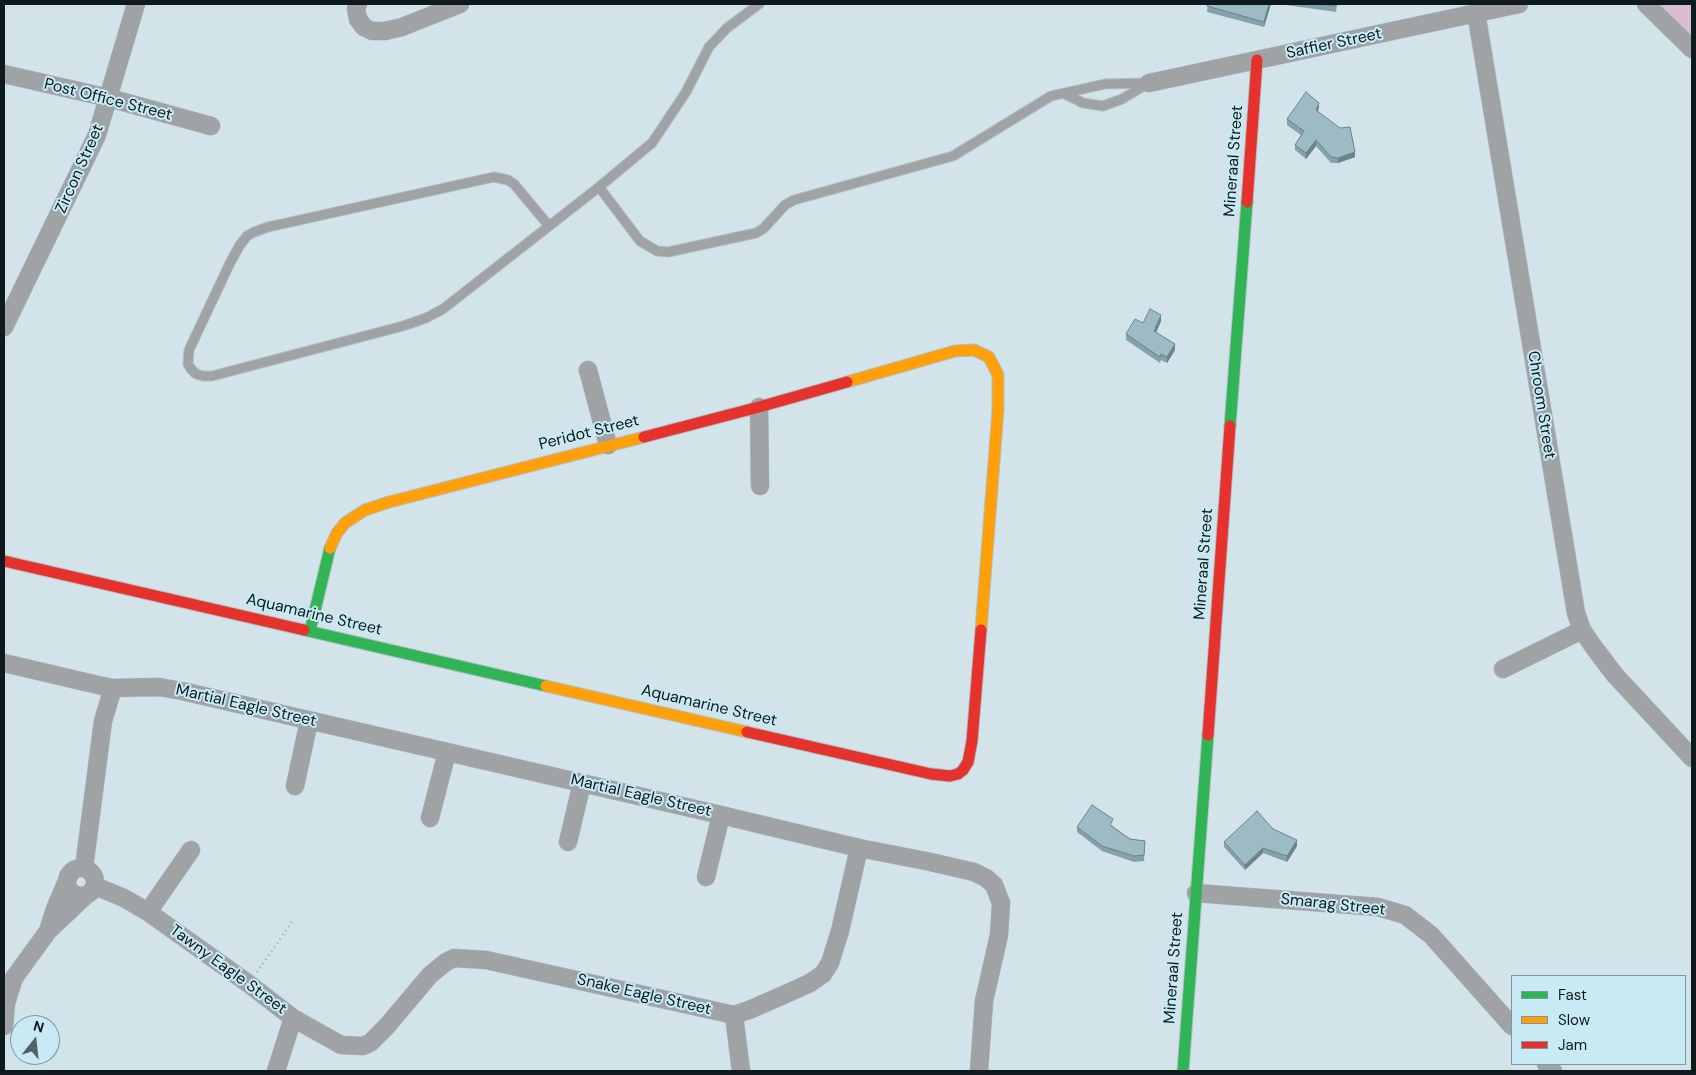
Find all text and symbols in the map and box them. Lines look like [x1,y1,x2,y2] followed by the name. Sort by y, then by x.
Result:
[1285,25,1383,63] street label: Saffier Street
[42,75,174,125] street label: Post Office Street
[1221,104,1247,218] street label: Mineraal Street
[52,121,108,217] street label: Zircon Street
[1523,350,1559,460] street label: Chroom Street
[537,411,641,455] street label: Peridot Street
[1191,507,1217,621] street label: Mineraal Street
[244,590,384,640] street label: Aquamarine Street
[174,680,318,732] street label: Martial Eagle Street
[639,681,779,731] street label: Aquamarine Street
[569,770,713,822] street label: Martial Eagle Street
[1280,890,1386,920] street label: Smarag Street
[1161,911,1187,1025] street label: Mineraal Street
[166,921,290,1019] street label: Tawny Eagle Street
[575,970,713,1020] street label: Snake Eagle Street
[1511,975,1686,1065] legend
[1558,985,1587,1005] text: Fast
[1558,1010,1590,1030] text: Slow
[10,1015,60,1065] north arrow
[31,1016,46,1037] text: N
[1558,1035,1587,1055] text: Jam

